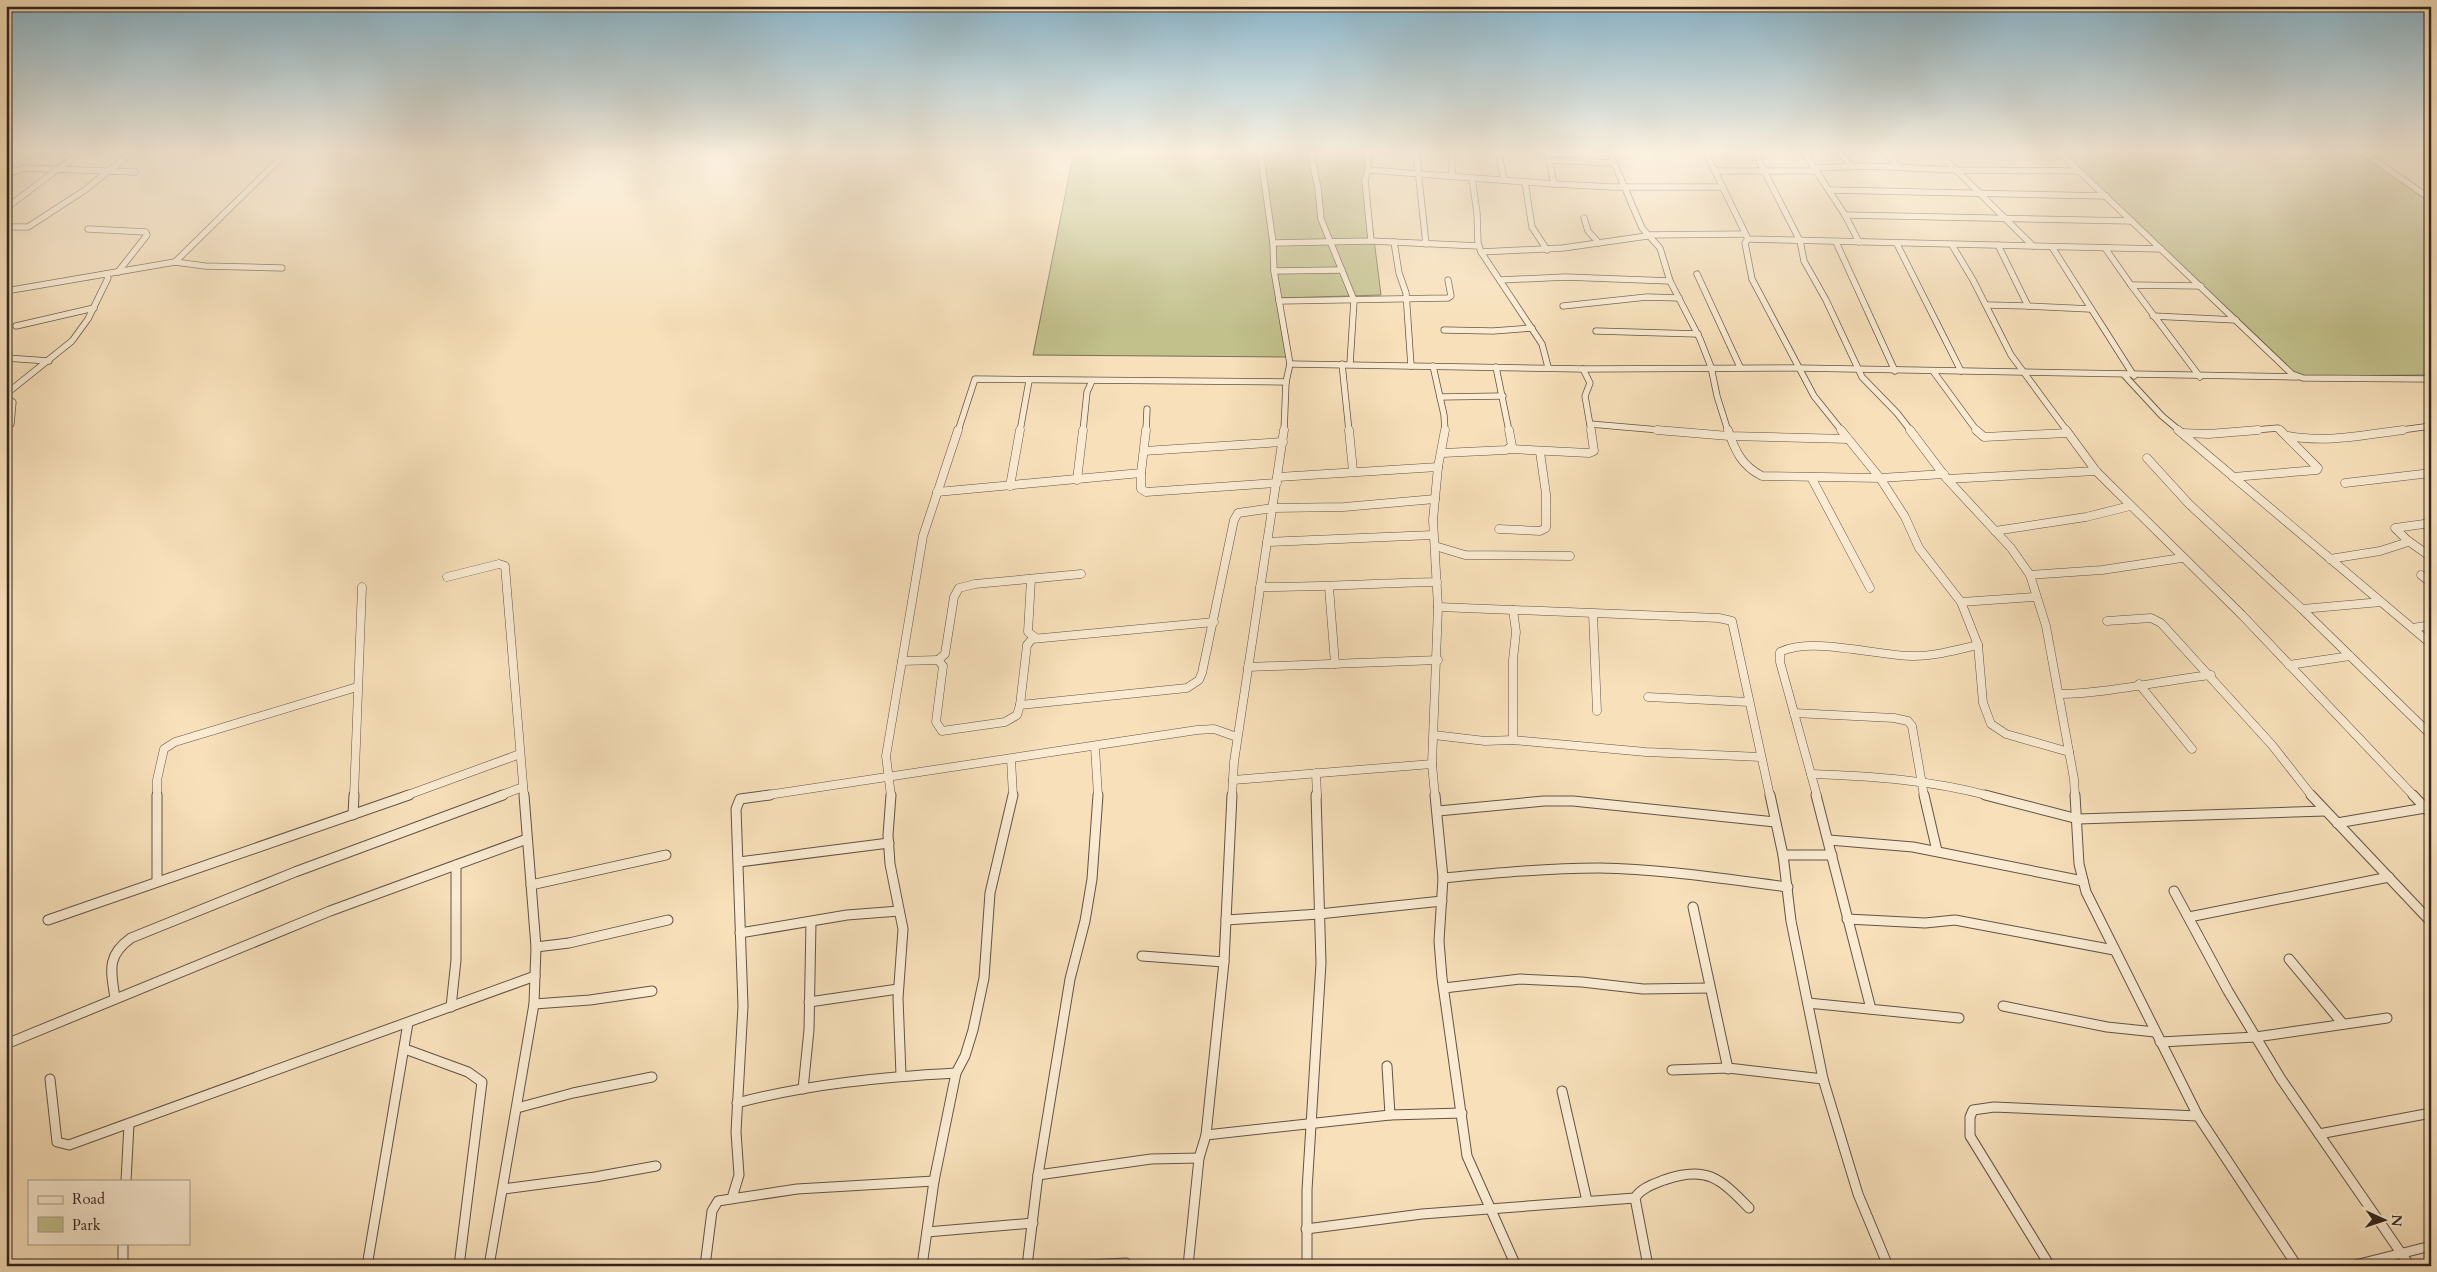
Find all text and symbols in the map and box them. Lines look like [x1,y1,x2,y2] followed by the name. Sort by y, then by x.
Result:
[28,1180,190,1244] legend
[72,1189,105,1209] text: Road
[2360,1194,2410,1244] north arrow
[2387,1214,2406,1227] text: N
[72,1215,101,1235] text: Park

